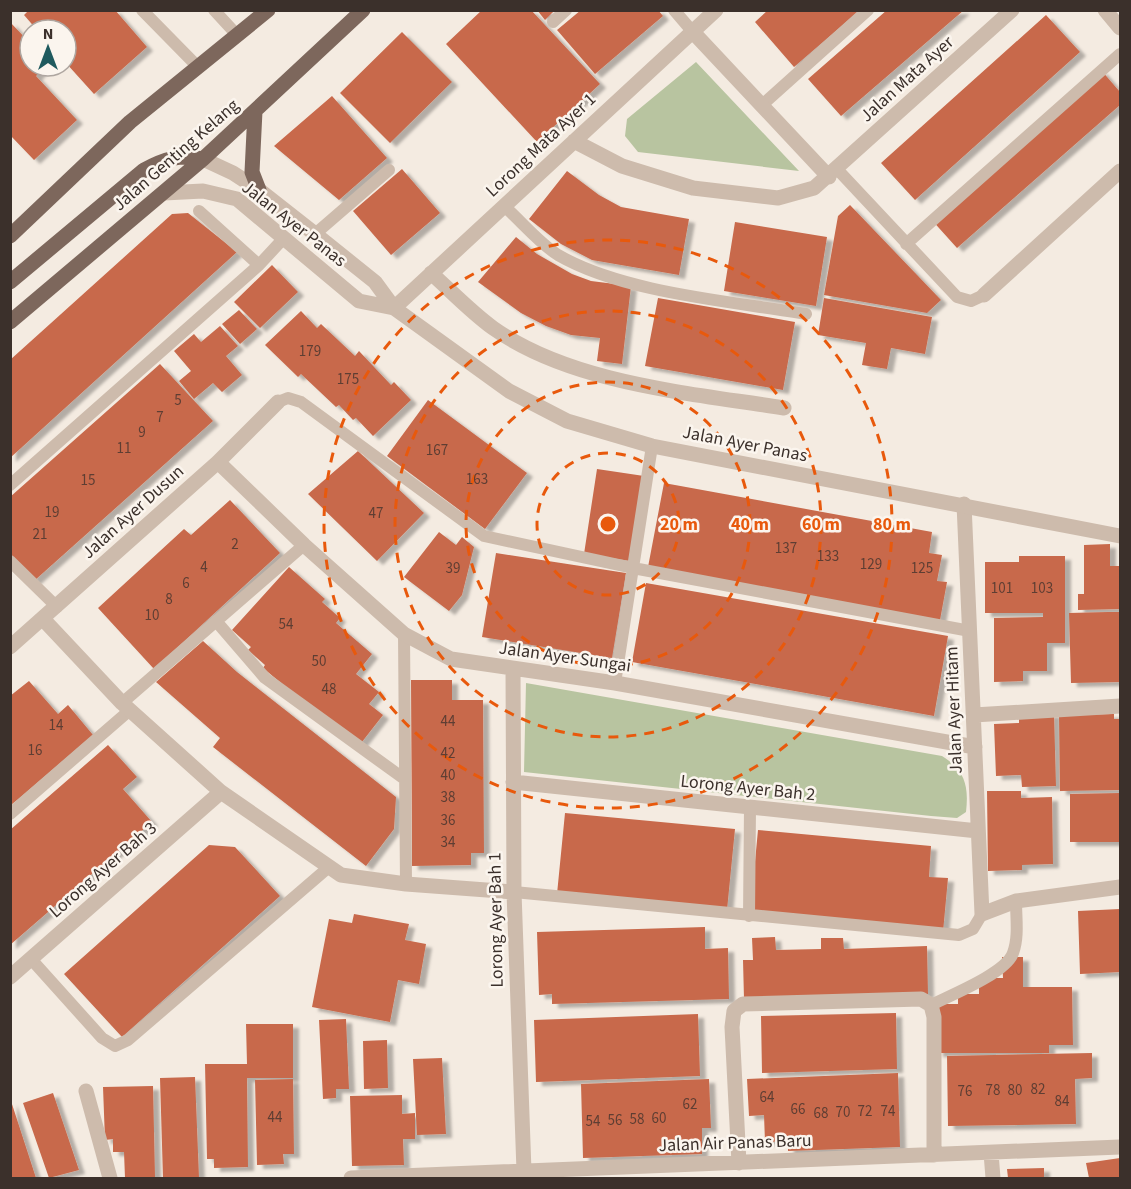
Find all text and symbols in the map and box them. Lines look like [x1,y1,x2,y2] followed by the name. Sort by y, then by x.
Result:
[18,18,78,78] north arrow
[43,23,53,45] text: N
[855,30,960,128] street label: Jalan Mata Ayer
[480,87,602,203] street label: Lorong Mata Ayer 1
[108,93,244,217] street label: Jalan Genting Kelang
[236,175,352,273] street label: Jalan Ayer Panas
[299,341,321,362] house number: 179
[337,369,359,390] house number: 175
[174,390,182,411] house number: 5
[156,407,164,428] house number: 7
[681,420,809,468] street label: Jalan Ayer Panas
[138,422,146,443] house number: 9
[117,438,131,459] house number: 11
[426,440,448,461] house number: 167
[76,459,190,565] street label: Jalan Ayer Dusun
[466,469,488,490] house number: 163
[81,470,95,491] house number: 15
[45,502,59,523] house number: 19
[369,503,383,524] house number: 47
[660,512,698,537] text: 20 m
[731,512,769,537] text: 40 m
[802,512,840,537] text: 60 m
[873,512,911,537] text: 80 m
[598,514,618,534] centre of rings
[33,524,47,545] house number: 21
[231,534,239,555] house number: 2
[775,538,797,559] house number: 137
[817,546,839,567] house number: 133
[860,554,882,575] house number: 129
[200,557,208,578] house number: 4
[446,558,460,579] house number: 39
[911,558,933,579] house number: 125
[182,573,190,594] house number: 6
[991,578,1013,599] house number: 101
[1031,578,1053,599] house number: 103
[165,589,173,610] house number: 8
[145,605,159,626] house number: 10
[279,614,294,635] house number: 54
[497,635,633,679] street label: Jalan Ayer Sungai
[939,646,969,774] street label: Jalan Ayer Hitam
[312,651,326,672] house number: 50
[322,679,336,700] house number: 48
[441,711,456,732] house number: 44
[49,715,64,736] house number: 14
[28,740,42,761] house number: 16
[441,743,455,764] house number: 42
[441,765,455,786] house number: 40
[679,768,817,808] street label: Lorong Ayer Bah 2
[441,787,455,808] house number: 38
[441,810,455,831] house number: 36
[44,816,162,924] street label: Lorong Ayer Bah 3
[441,832,456,853] house number: 34
[482,852,510,988] street label: Lorong Ayer Bah 1
[1031,1079,1045,1100] house number: 82
[986,1080,1000,1101] house number: 78
[1008,1080,1022,1101] house number: 80
[958,1081,972,1102] house number: 76
[760,1087,775,1108] house number: 64
[1055,1091,1070,1112] house number: 84
[683,1094,697,1115] house number: 62
[791,1099,805,1120] house number: 66
[858,1101,872,1122] house number: 72
[881,1101,896,1122] house number: 74
[836,1102,850,1123] house number: 70
[814,1103,828,1124] house number: 68
[268,1107,283,1128] house number: 44
[652,1108,666,1129] house number: 60
[630,1109,644,1130] house number: 58
[608,1110,622,1131] house number: 56
[586,1111,601,1132] house number: 54
[658,1128,812,1158] street label: Jalan Air Panas Baru

